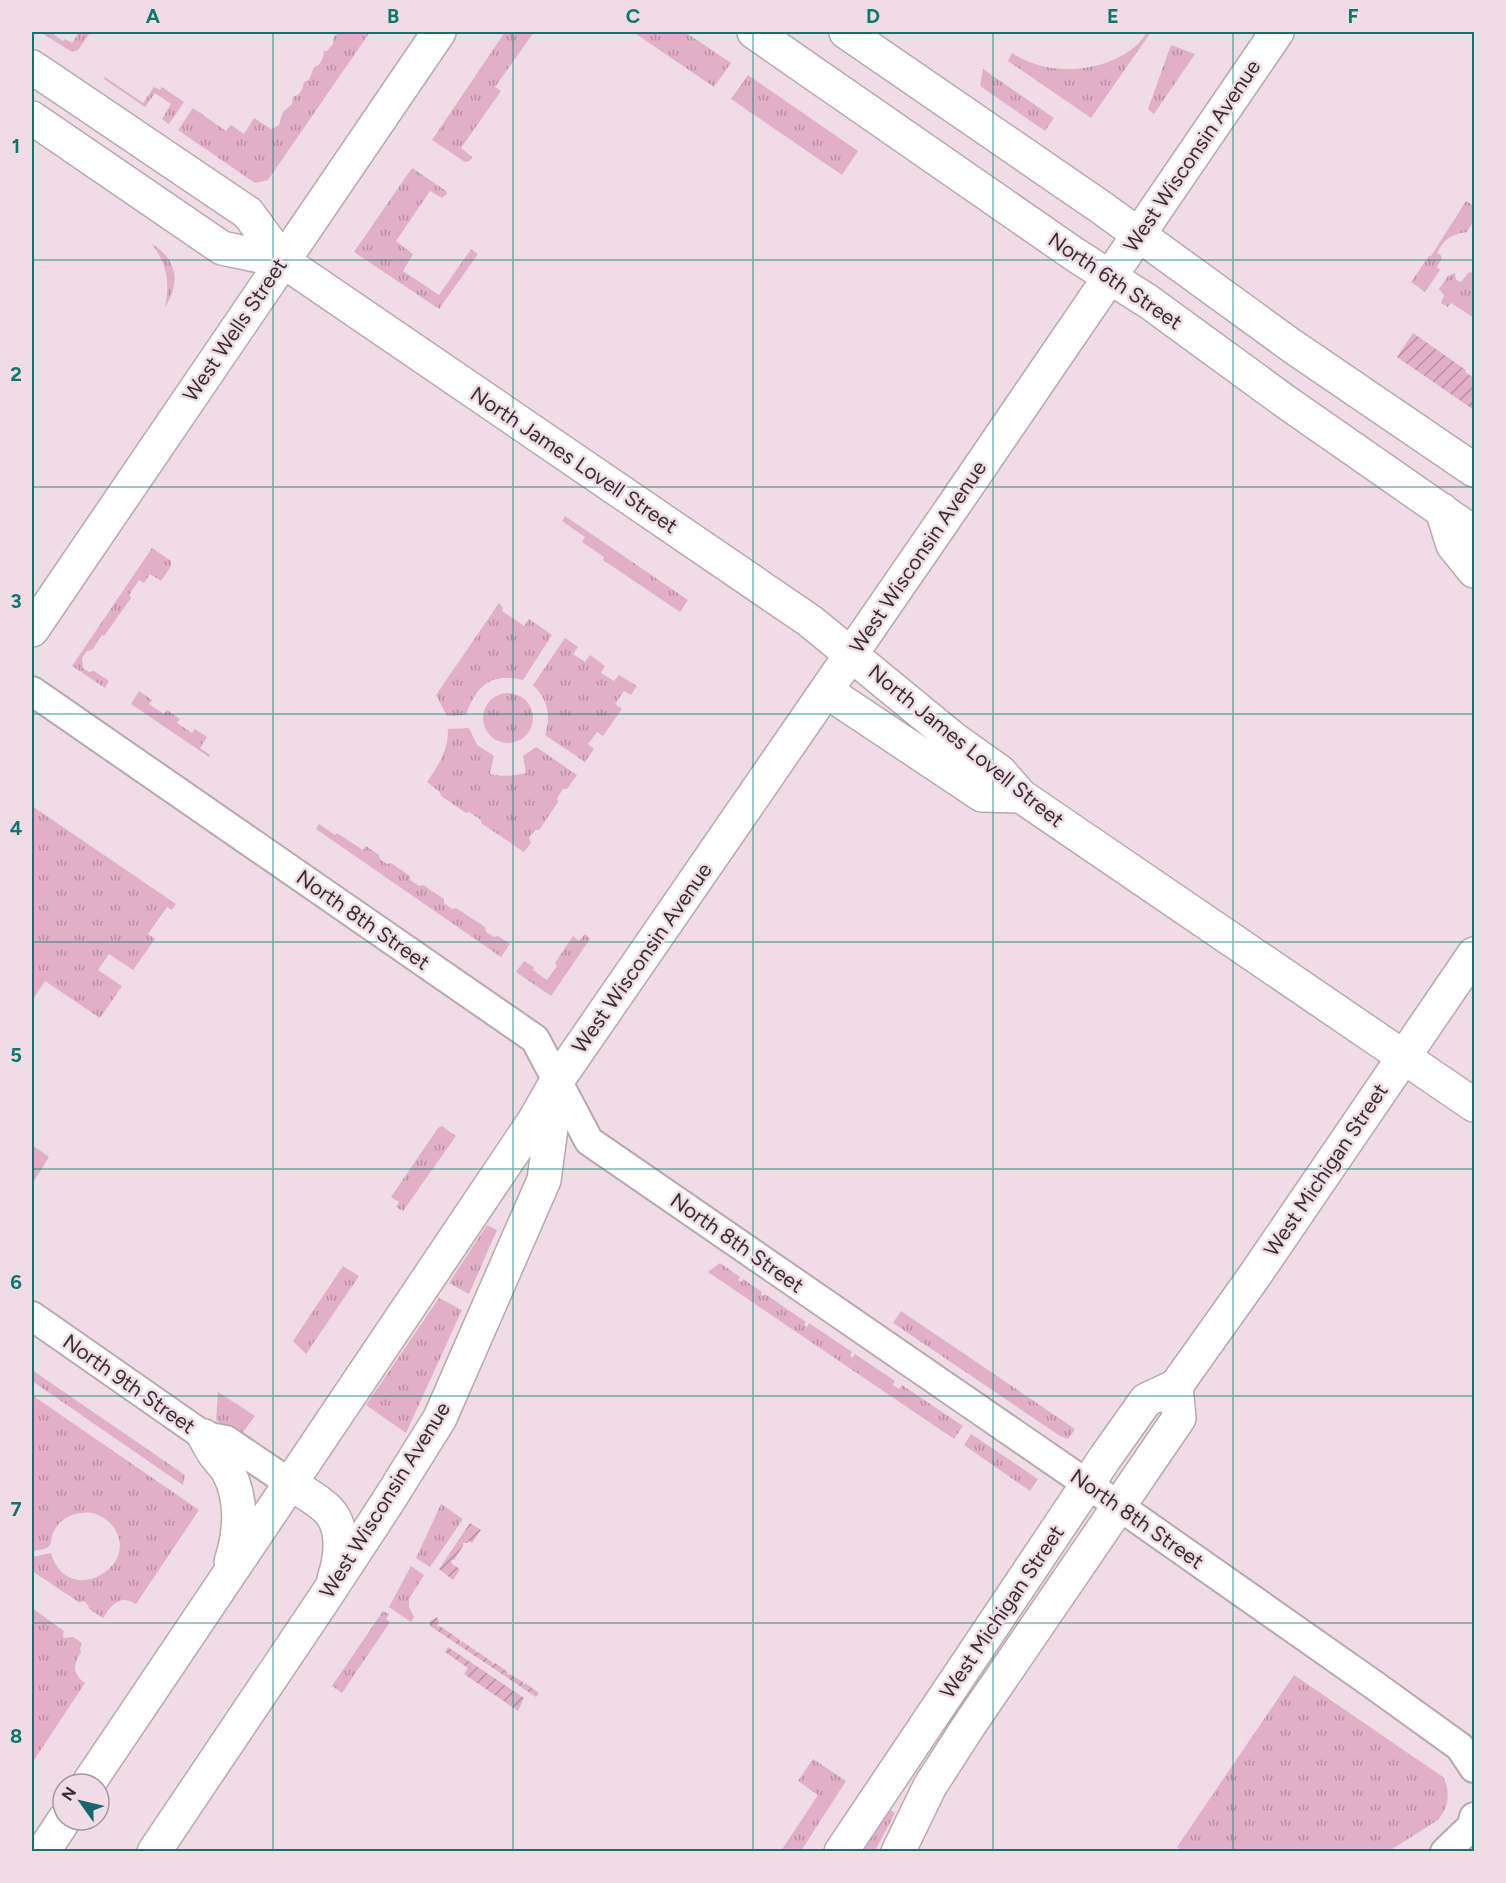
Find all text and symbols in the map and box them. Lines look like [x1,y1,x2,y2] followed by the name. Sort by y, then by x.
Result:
[146,4,161,28] text: A
[387,4,399,28] text: B
[626,4,640,28] text: C
[866,4,880,28] text: D
[1107,4,1119,28] text: E
[1347,4,1359,28] text: F
[1118,55,1265,257] street label: West Wisconsin Avenue
[12,134,20,158] text: 1
[1044,227,1187,335] street label: North 6th Street
[177,253,292,406] street label: West Wells Street
[10,362,22,386] text: 2
[466,381,683,538] street label: North James Lovell Street
[844,456,991,658] street label: West Wisconsin Avenue
[10,589,22,613] text: 3
[863,659,1069,832] street label: North James Lovell Street
[10,816,23,840] text: 4
[566,858,717,1058] street label: West Wisconsin Avenue
[292,864,435,975] street label: North 8th Street
[10,1043,22,1067] text: 5
[1258,1079,1393,1261] street label: West Michigan Street
[666,1187,809,1298] street label: North 8th Street
[10,1270,22,1294] text: 6
[58,1329,200,1439] street label: North 9th Street
[314,1397,455,1602] street label: West Wisconsin Avenue
[1066,1463,1209,1574] street label: North 8th Street
[10,1497,22,1521] text: 7
[934,1521,1069,1703] street label: West Michigan Street
[10,1724,22,1748] text: 8
[51,1772,111,1832] north arrow
[58,1783,80,1804] text: N

